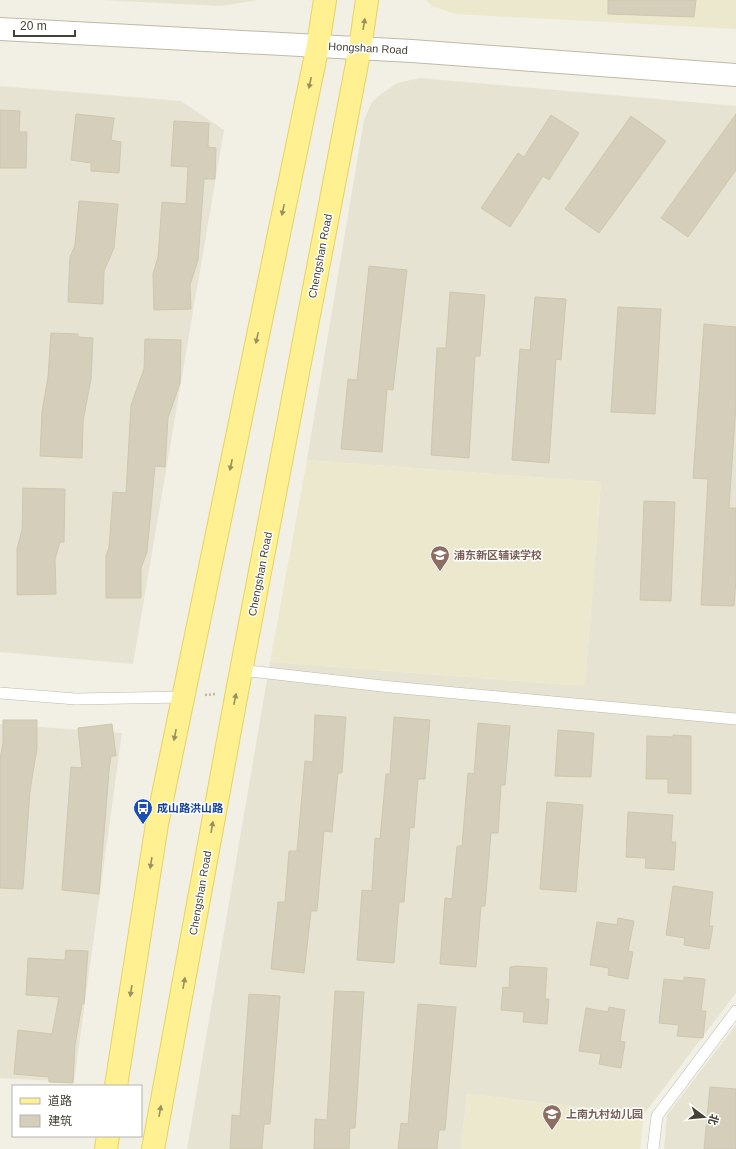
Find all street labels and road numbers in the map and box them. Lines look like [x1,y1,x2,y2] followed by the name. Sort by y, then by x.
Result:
[328,40,408,56] street label: Hongshan Road
[306,213,334,299] street label: Chengshan Road
[246,531,274,617] street label: Chengshan Road
[187,850,213,936] street label: Chengshan Road

